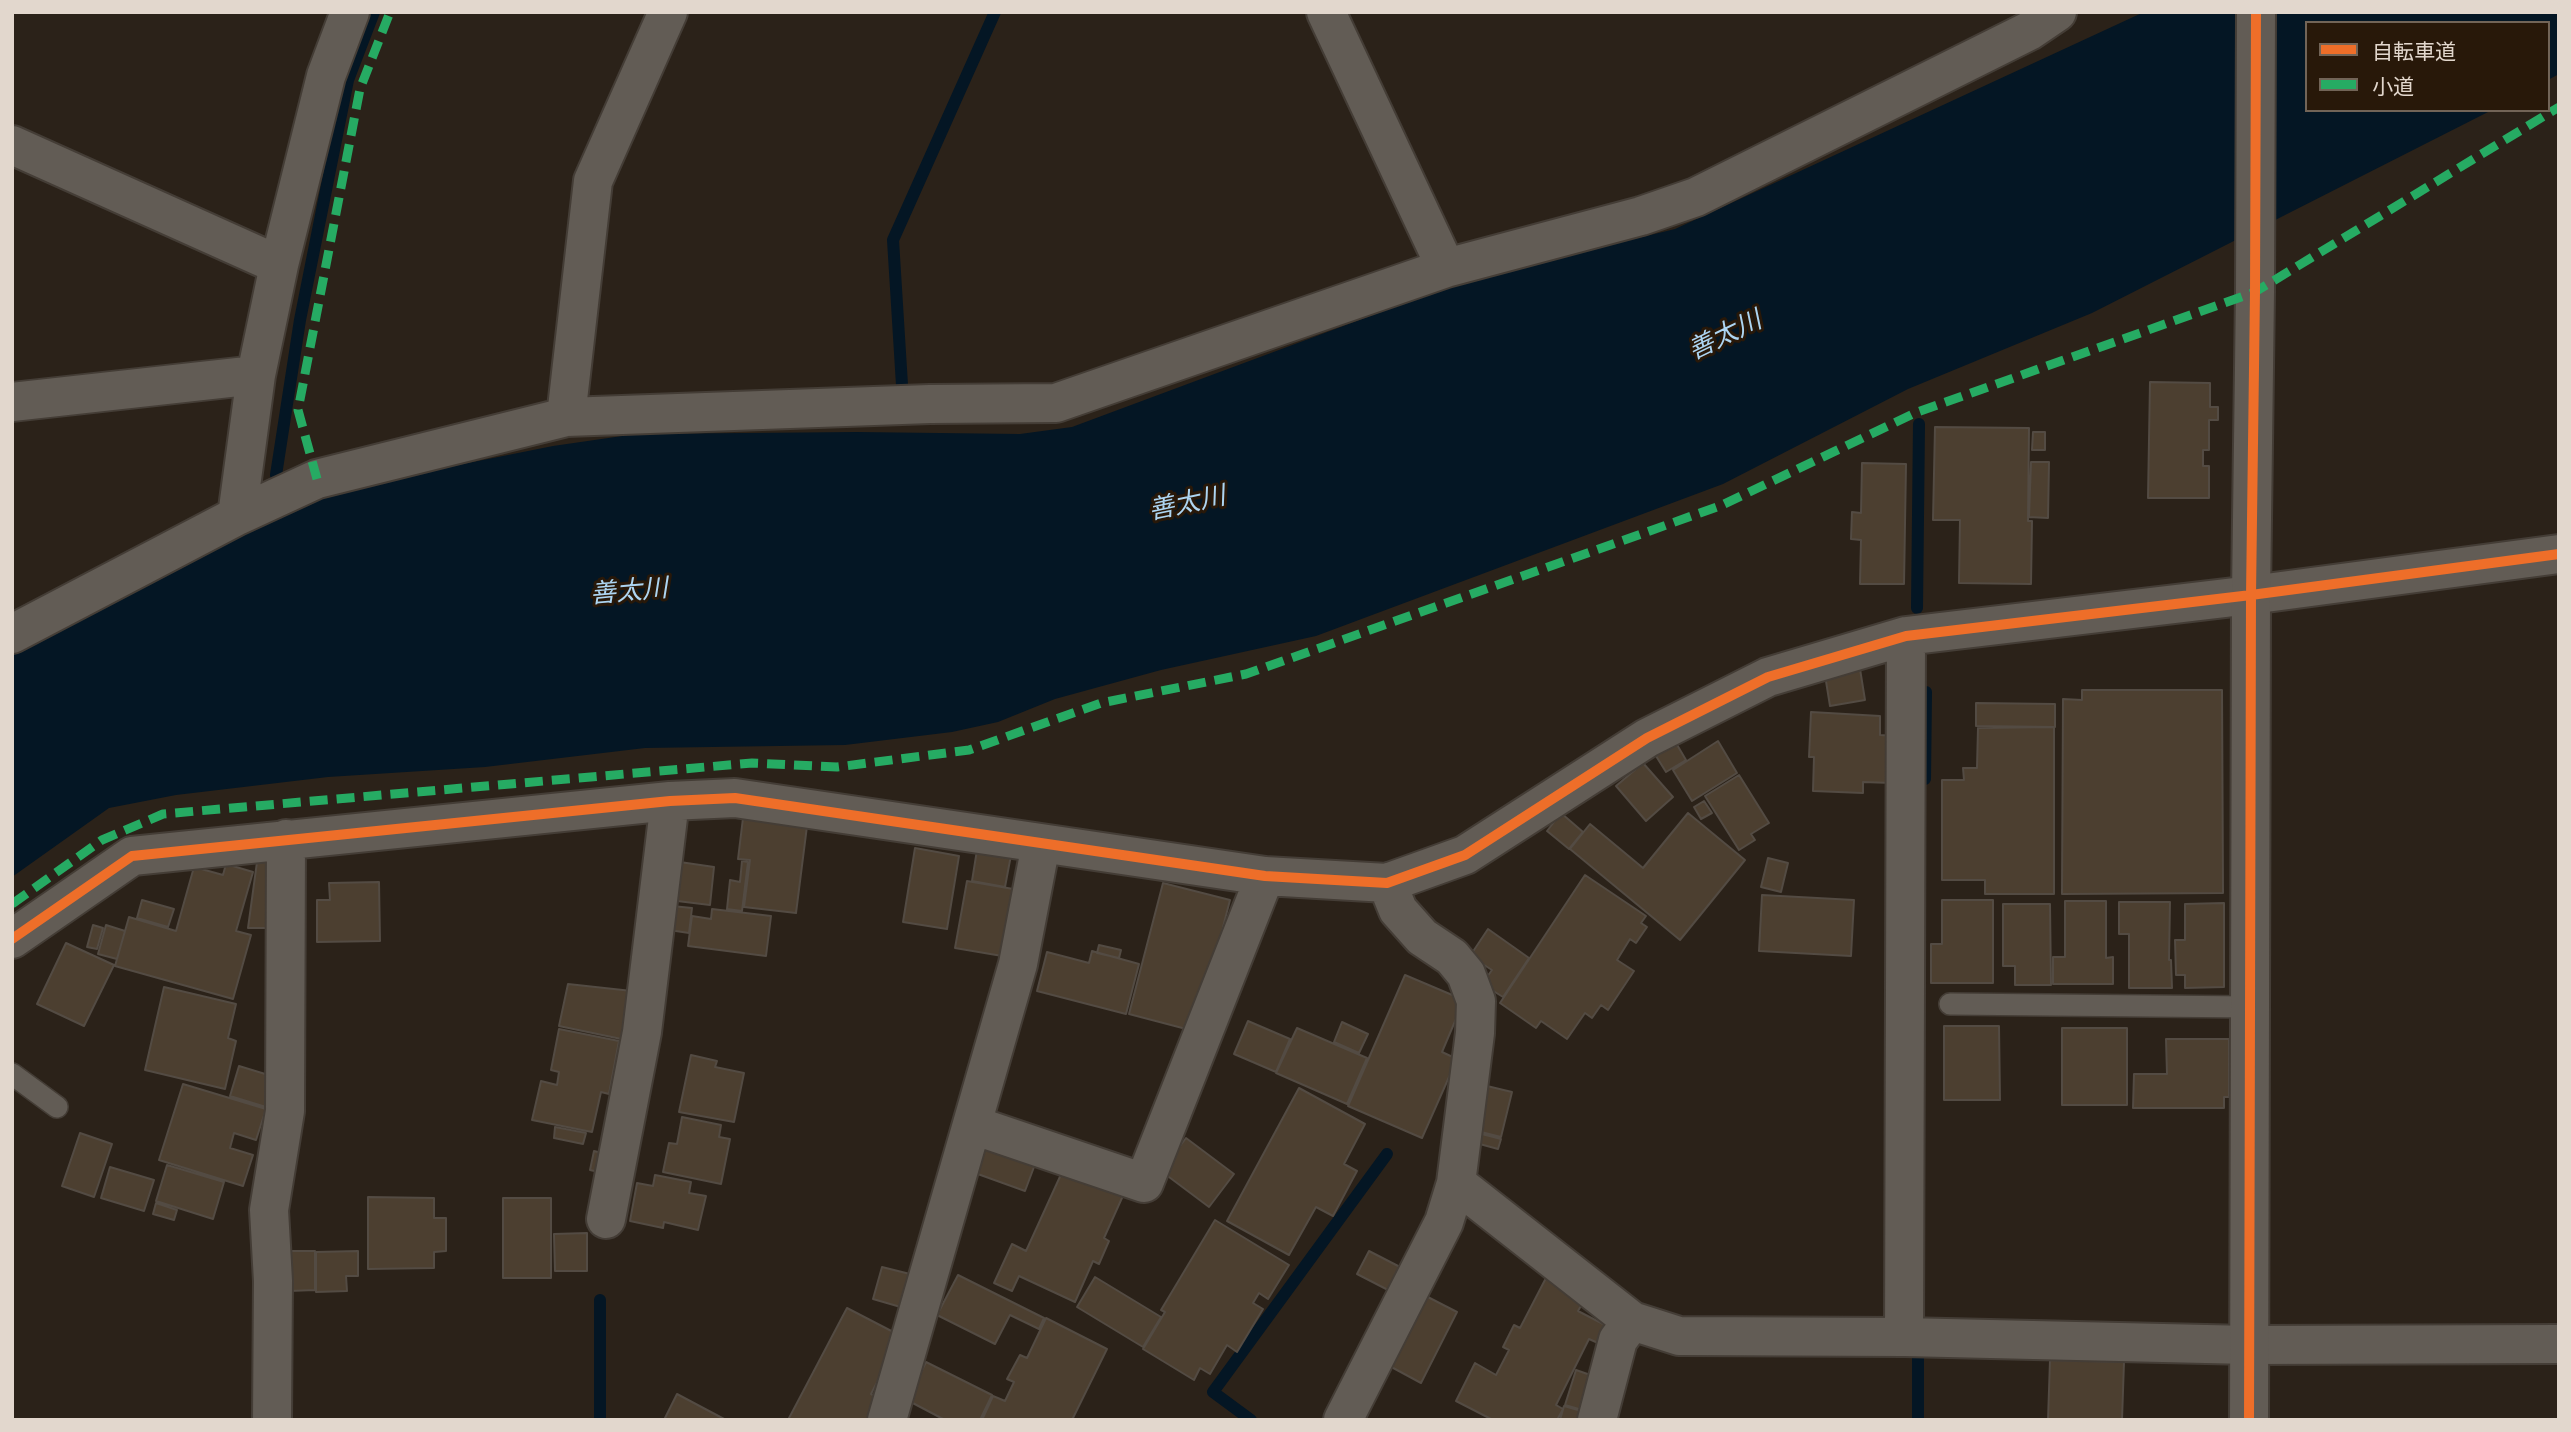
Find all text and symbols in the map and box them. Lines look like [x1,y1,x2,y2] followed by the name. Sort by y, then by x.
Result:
[2305,21,2550,112] legend
[2372,38,2456,65] text: 自転車道
[2372,73,2414,100] text: 小道
[1683,305,1767,367] water label: 善太川
[1146,481,1228,527] water label: 善太川
[589,573,669,611] water label: 善太川

